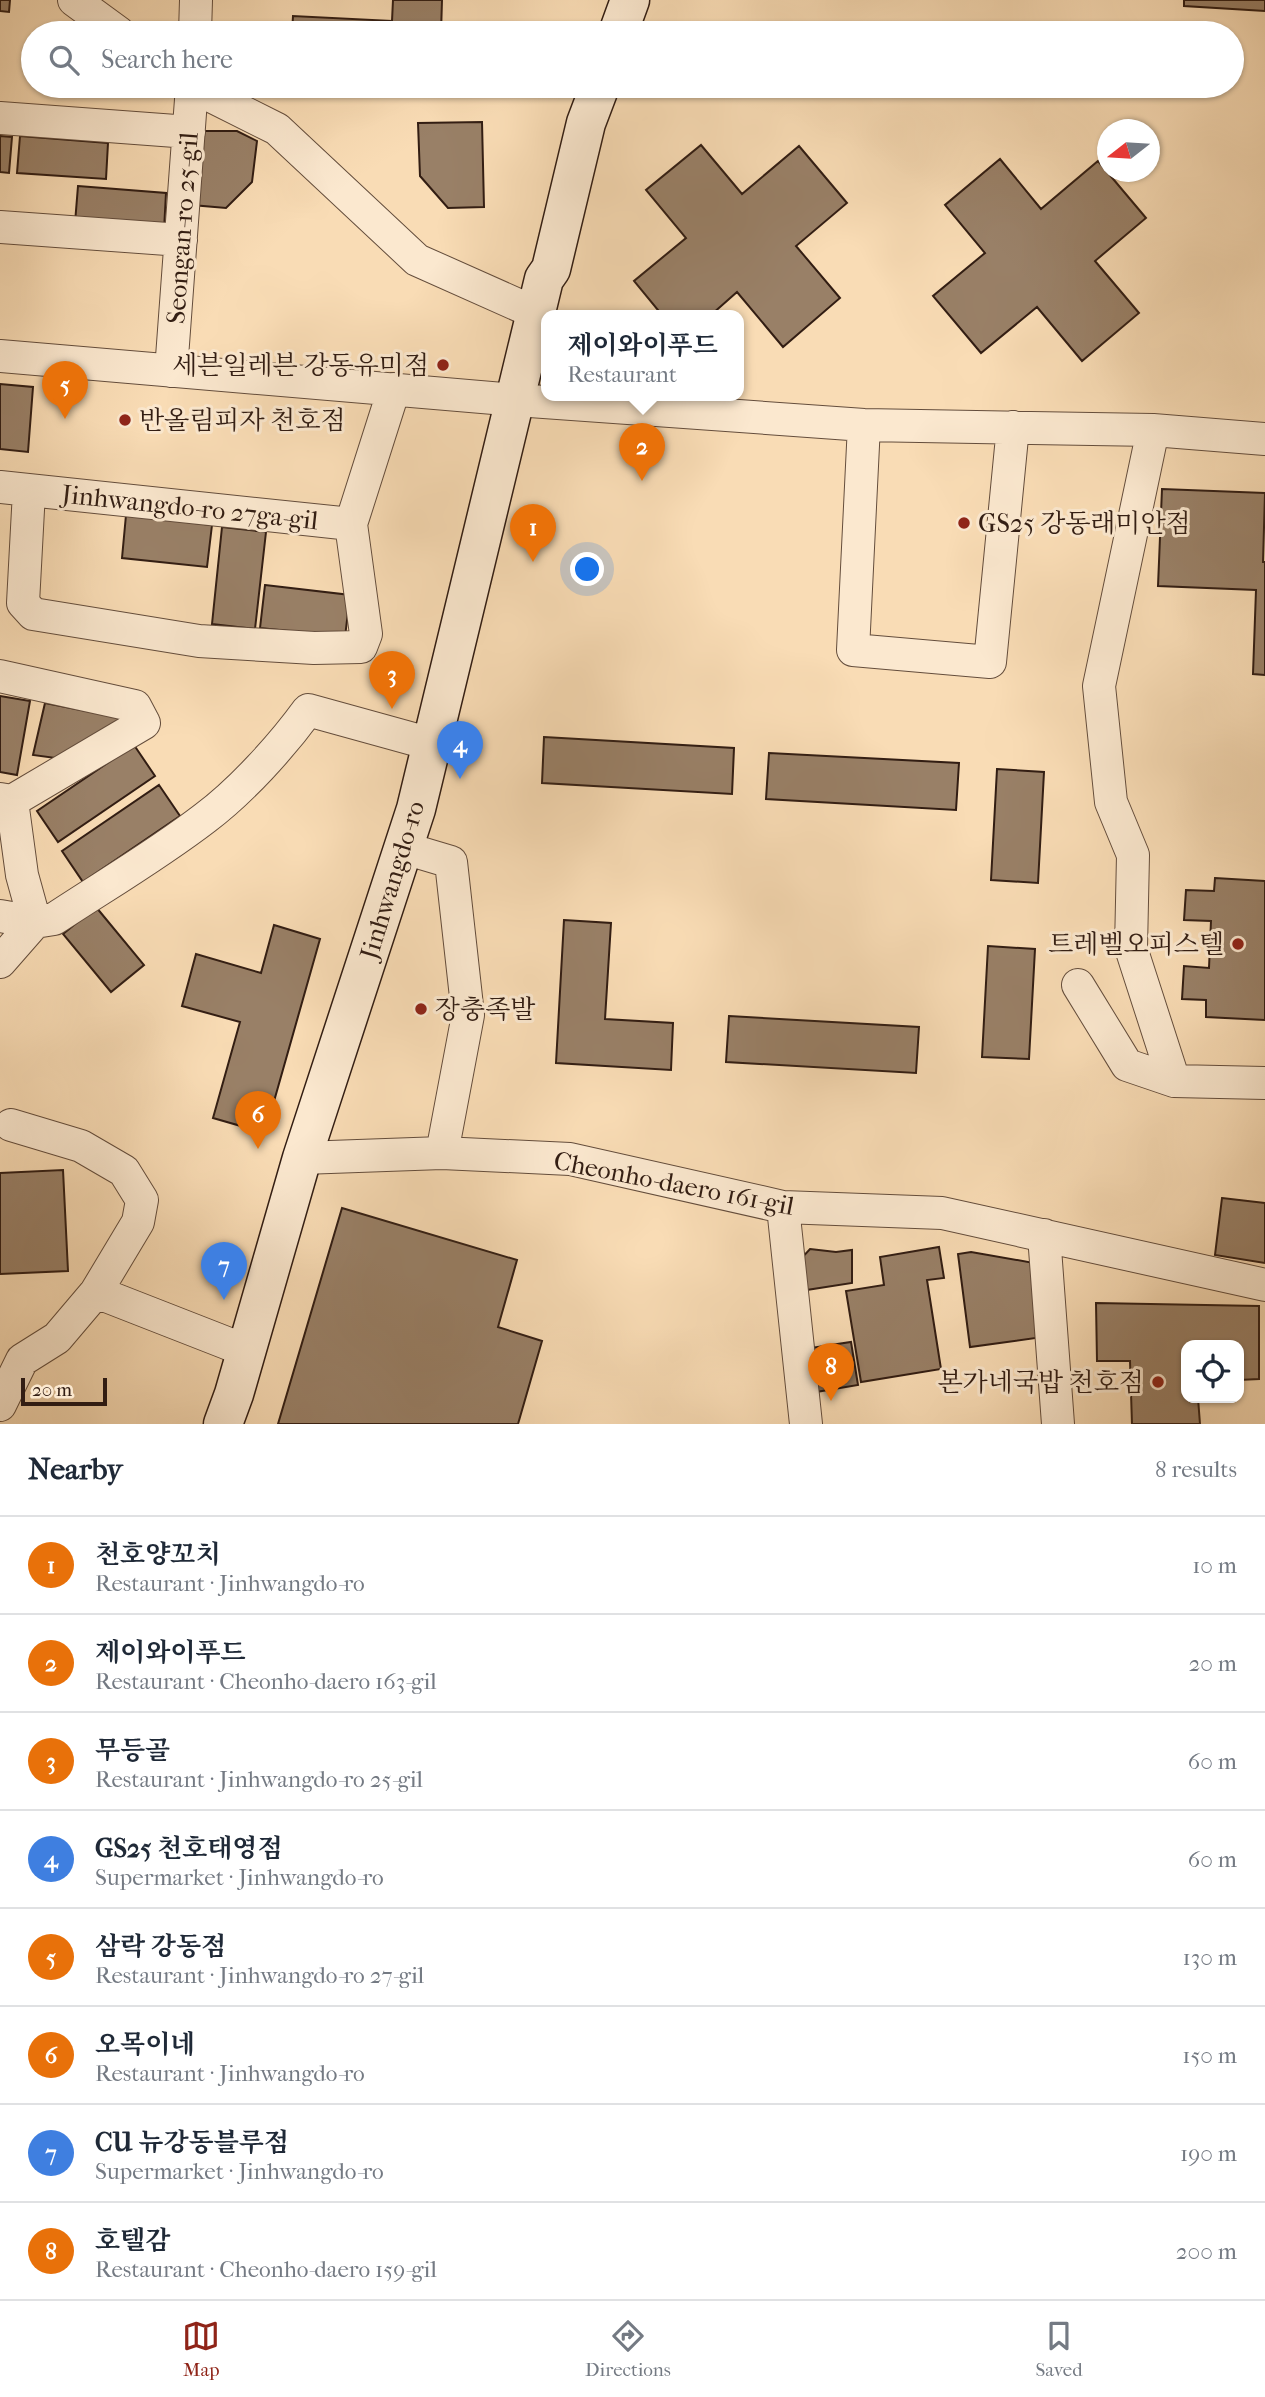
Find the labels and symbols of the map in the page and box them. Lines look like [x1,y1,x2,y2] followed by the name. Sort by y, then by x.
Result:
[1097,119,1160,182] north arrow
[160,131,205,325] street label: Seongan-ro 25-gil
[172,350,429,381] place label: 세븐일레븐 강동유미점
[435,357,451,373] marker: 세븐일레븐 강동유미점
[42,361,88,419] pin: 5
[139,405,346,436] place label: 반올림피자 천호점
[117,412,133,428] marker: 반올림피자 천호점
[619,423,665,481] pin: 2
[58,478,320,536] street label: Jinhwangdo-ro 27ga-gil
[510,504,556,562] pin: 1
[978,508,1191,539] place label: GS25 강동래미안점
[956,515,972,531] marker: GS25 강동래미안점
[570,552,604,586] your location
[369,651,415,709] pin: 3
[437,721,483,779] pin: 4
[353,797,431,965] street label: Jinhwangdo-ro
[1048,929,1224,960] place label: 트레벨오피스텔
[1230,936,1246,952] marker: 트레벨오피스텔
[435,994,535,1025] place label: 장충족발
[413,1001,429,1017] marker: 장충족발
[235,1091,281,1149] pin: 6
[551,1145,797,1222] street label: Cheonho-daero 161-gil
[201,1242,247,1300] pin: 7
[808,1343,854,1401] pin: 8
[937,1367,1144,1398] place label: 본가네국밥 천호점
[1150,1374,1166,1390] marker: 본가네국밥 천호점
[21,1375,107,1407] scale bar

